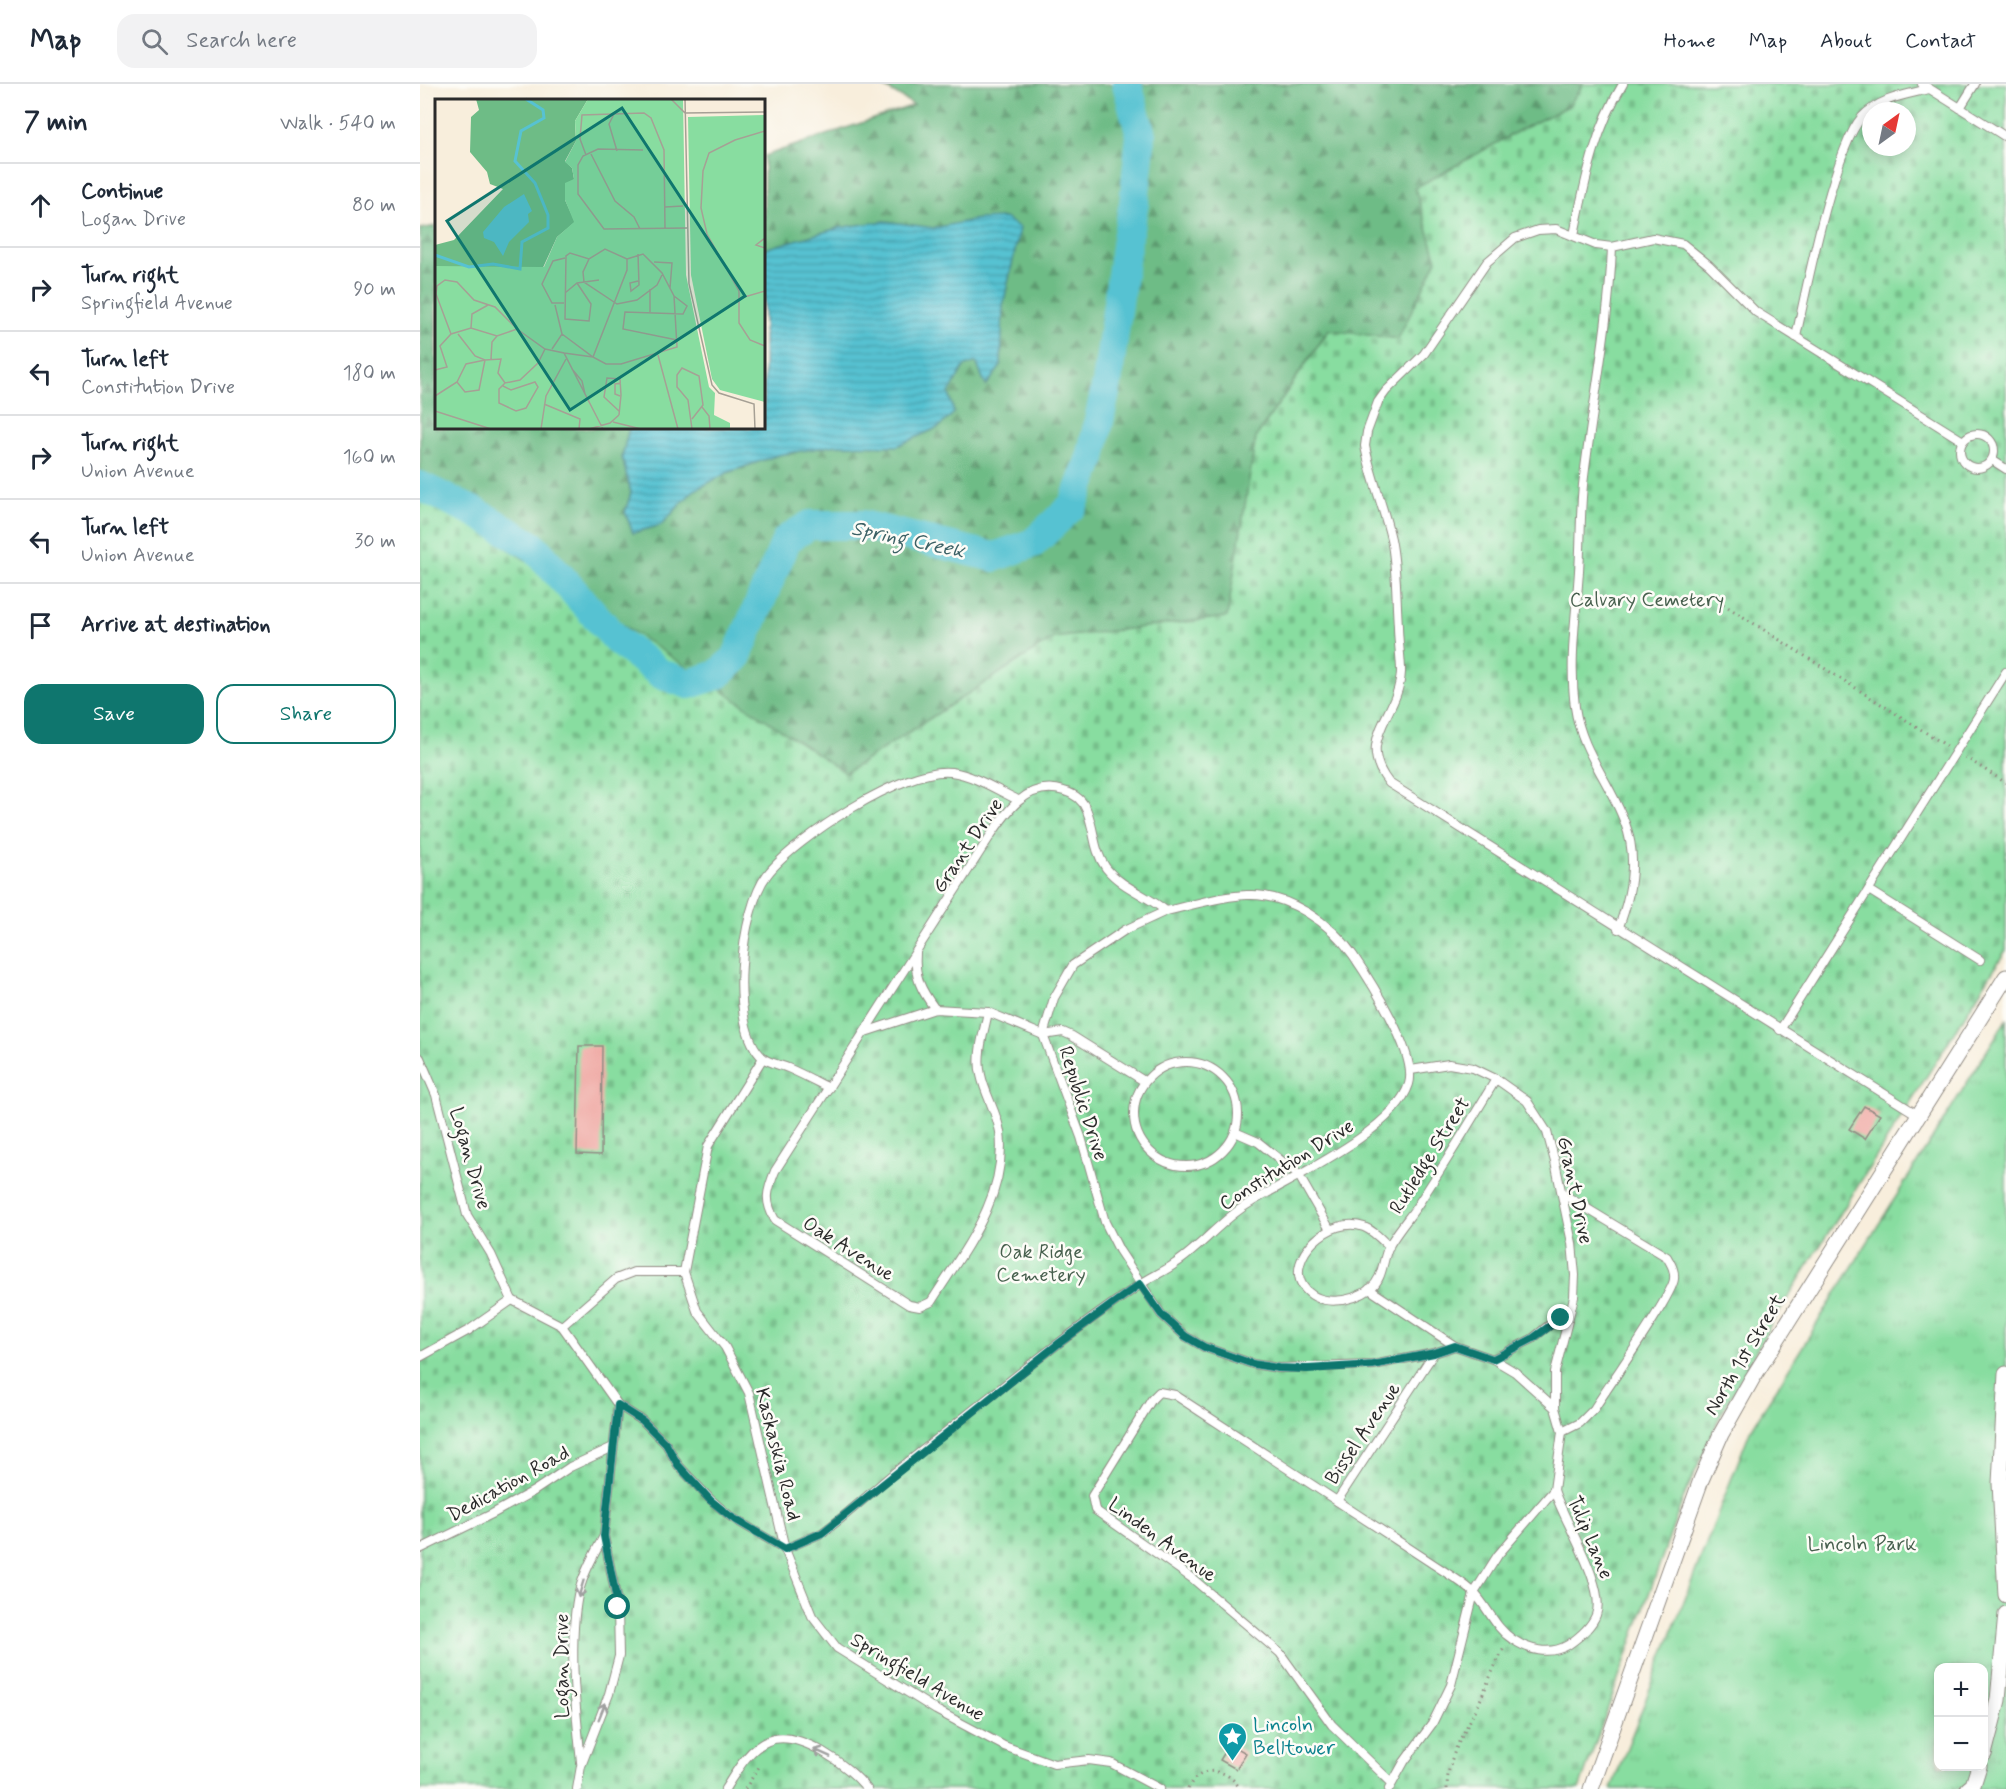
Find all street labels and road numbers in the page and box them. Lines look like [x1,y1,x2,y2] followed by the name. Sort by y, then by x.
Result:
[927,793,1010,899] street label: Grant Drive
[1051,1043,1114,1164] street label: Republic Drive
[1383,1092,1479,1221] street label: Rutledge Street
[440,1104,497,1213] street label: Logan Drive
[1214,1113,1359,1218] street label: Constitution Drive
[1550,1134,1599,1246] street label: Grant Drive
[797,1210,899,1288] street label: Oak Avenue
[1698,1289,1792,1421] street label: North 1st Street
[1319,1377,1407,1490] street label: Bissel Avenue
[748,1385,807,1524] street label: Kaskaskia Road
[443,1440,575,1529] street label: Dedication Road
[1102,1492,1222,1589] street label: Linden Avenue
[1560,1492,1619,1583] street label: Tulip Lane
[549,1614,578,1718] street label: Logan Drive
[844,1627,989,1730] street label: Springfield Avenue

